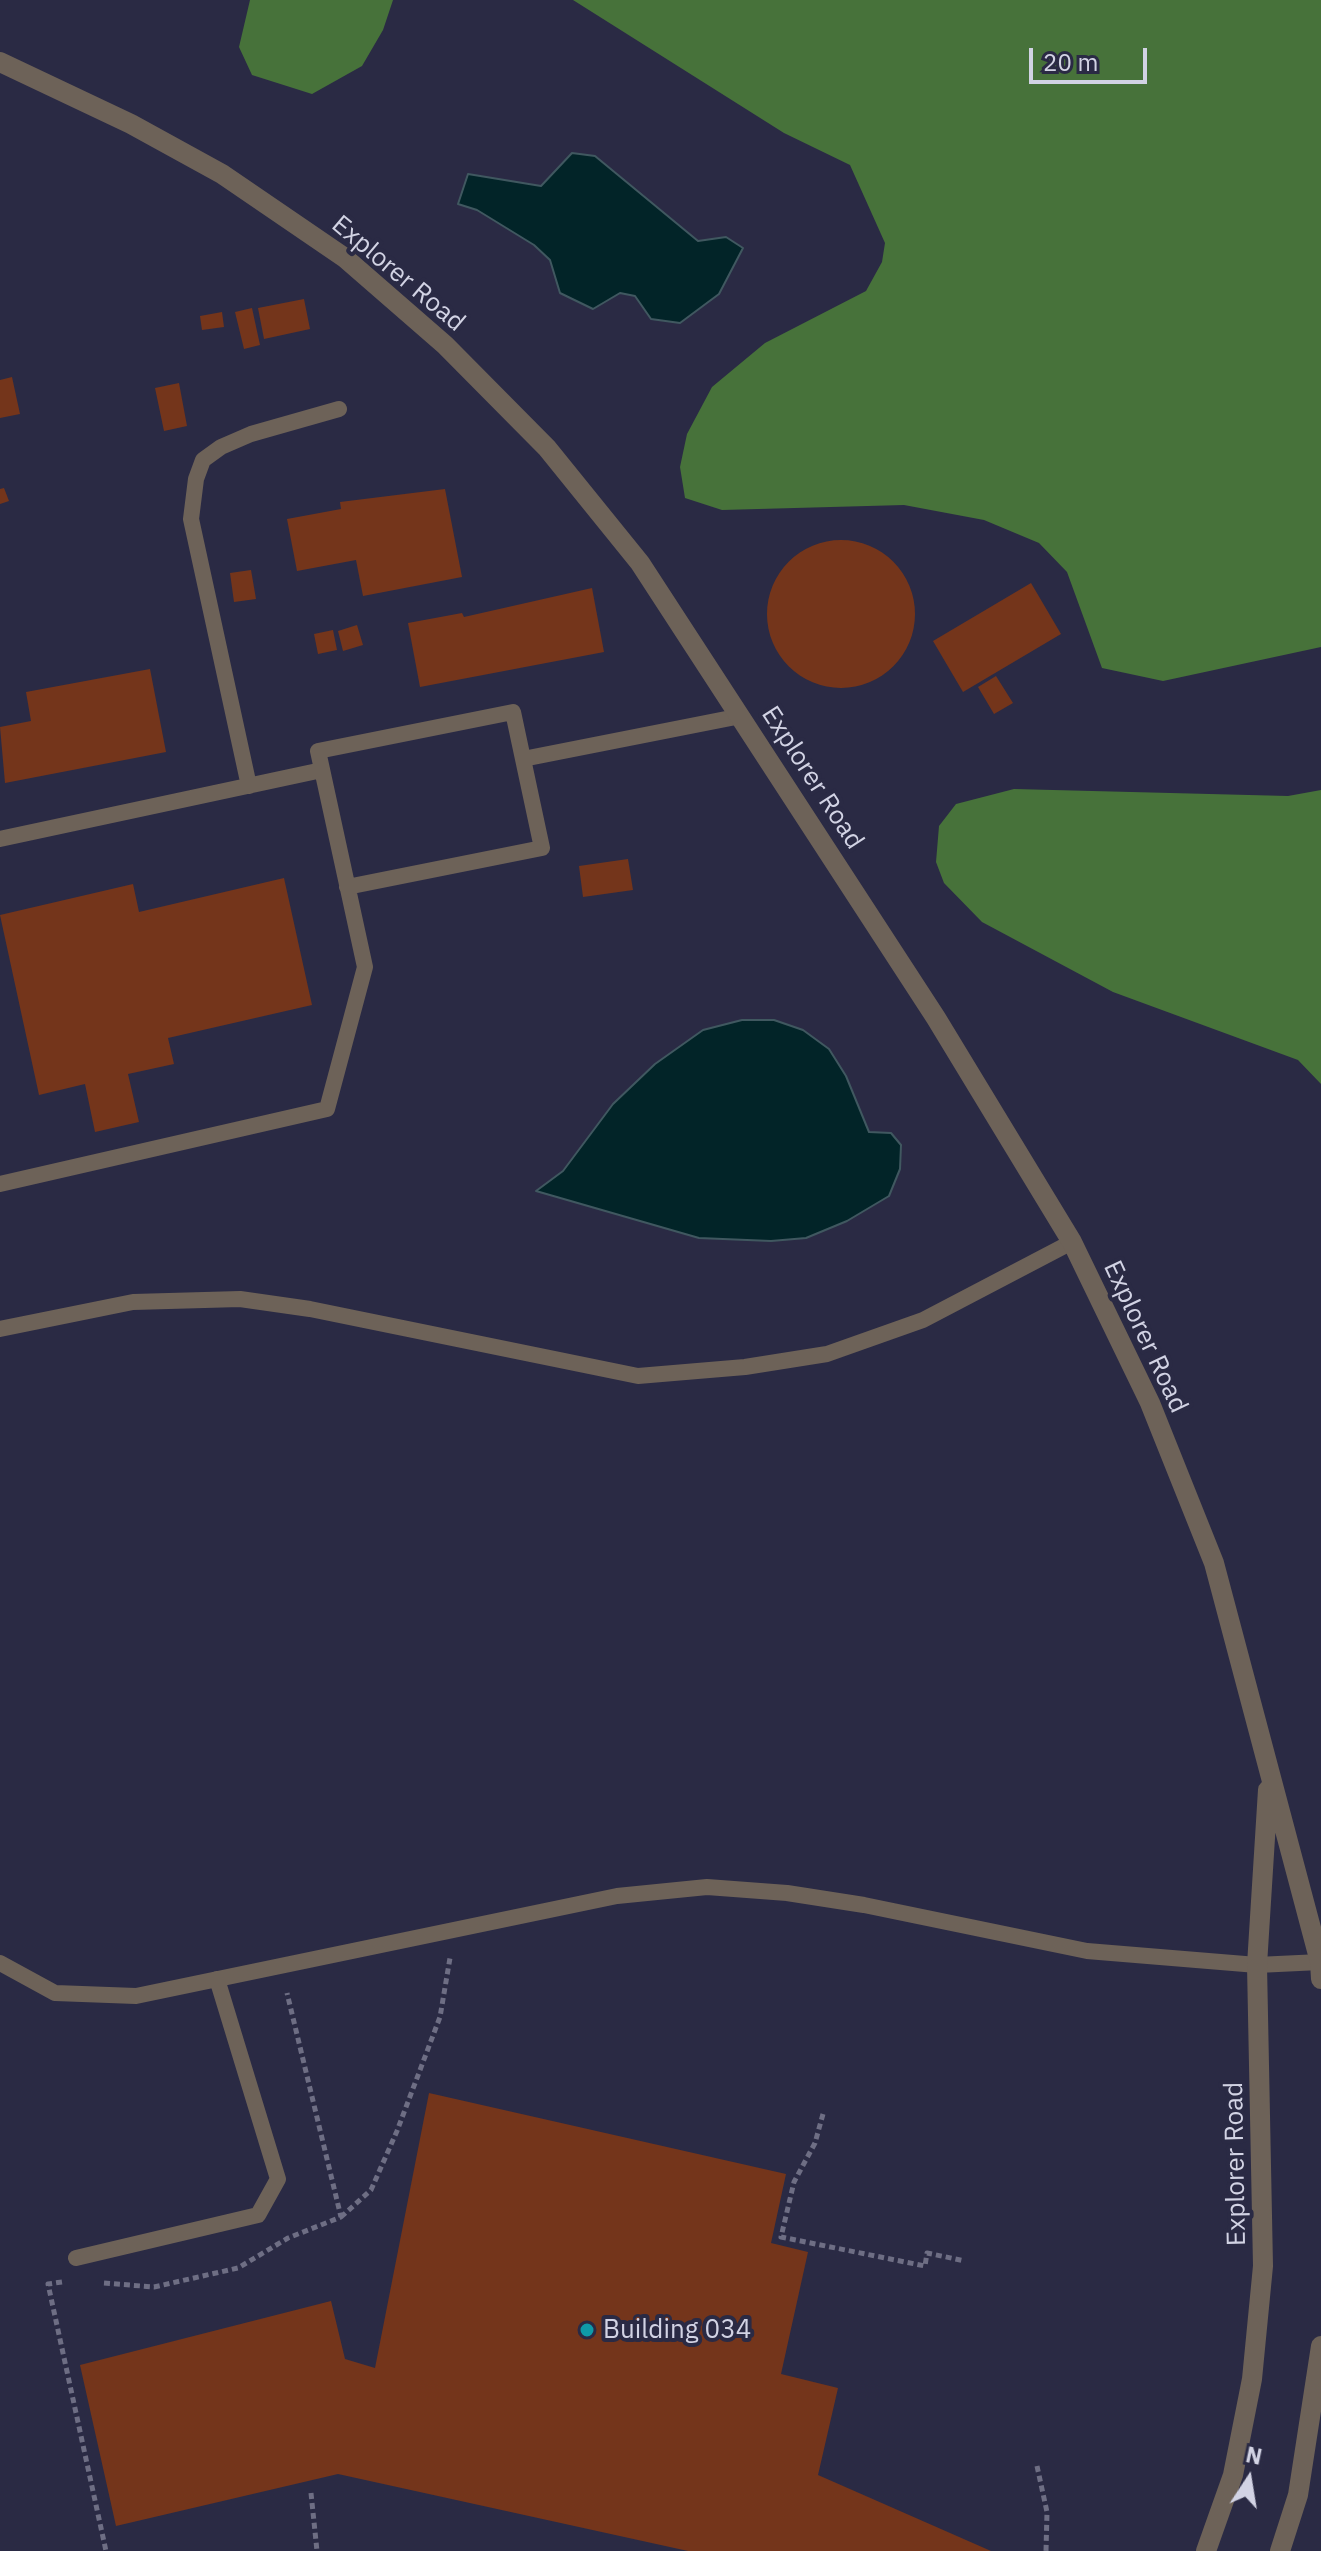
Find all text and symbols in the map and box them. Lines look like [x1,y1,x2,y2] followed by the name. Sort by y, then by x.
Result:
[1033,32,1151,82] scale bar
[1043,46,1098,78] text: 20 m
[325,209,471,339] street label: Explorer Road
[754,701,870,855] street label: Explorer Road
[1096,1256,1194,1418] street label: Explorer Road
[1219,2082,1253,2246] street label: Explorer Road
[603,2314,751,2346] place label: Building 034
[578,2321,596,2339] marker: Building 034
[1209,2439,1289,2519] north arrow
[1243,2439,1265,2471] text: N

